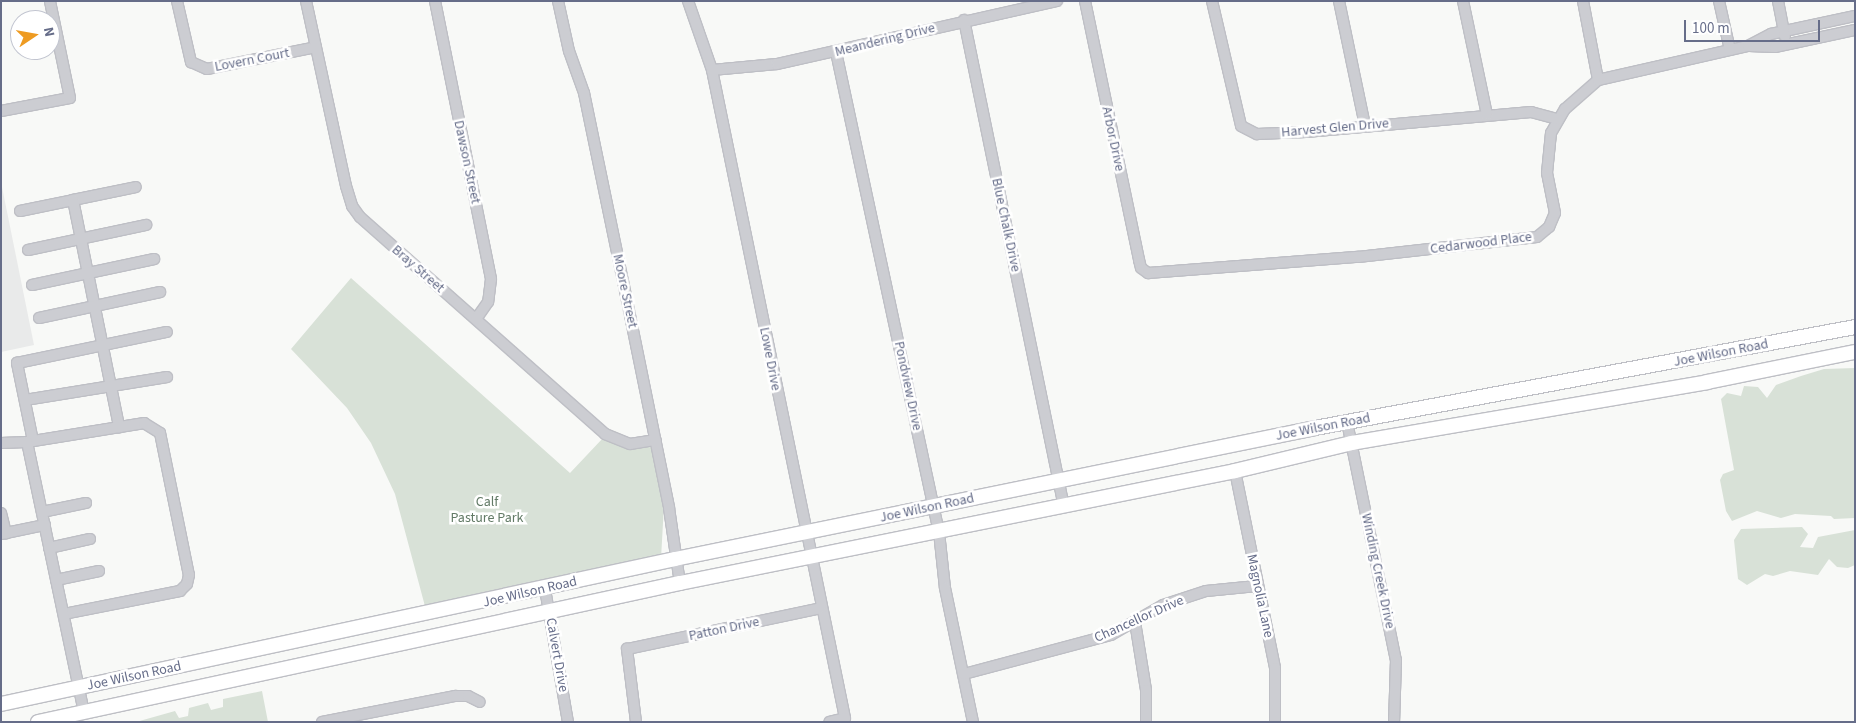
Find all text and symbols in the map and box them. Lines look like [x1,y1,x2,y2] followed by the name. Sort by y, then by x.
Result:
[10,10,60,60] north arrow
[1686,10,1822,42] scale bar
[1692,18,1730,39] text: 100 m
[833,19,937,61] street label: Meandering Drive
[38,25,59,39] text: N
[213,45,291,75] street label: Lovern Court
[1098,105,1128,173] street label: Arbor Drive
[1281,115,1389,141] street label: Harvest Glen Drive
[450,119,484,205] street label: Dawson Street
[988,177,1024,273] street label: Blue Chalk Drive
[1429,228,1533,258] street label: Cedarwood Place
[388,242,448,296] street label: Bray Street
[609,253,641,329] street label: Moore Street
[756,326,784,392] street label: Lowe Drive
[1672,336,1770,370] street label: Joe Wilson Road
[890,340,926,432] street label: Pondview Drive
[1274,410,1372,444] street label: Joe Wilson Road
[878,490,976,526] street label: Joe Wilson Road
[451,494,523,526] park label: Calf Pasture Park
[1358,512,1398,630] street label: Winding Creek Drive
[1243,553,1277,639] street label: Magnolia Lane
[481,573,579,611] street label: Joe Wilson Road
[1092,592,1186,646] street label: Chancellor Drive
[687,613,761,645] street label: Patton Drive
[542,617,572,693] street label: Calvert Drive
[85,658,183,694] street label: Joe Wilson Road

